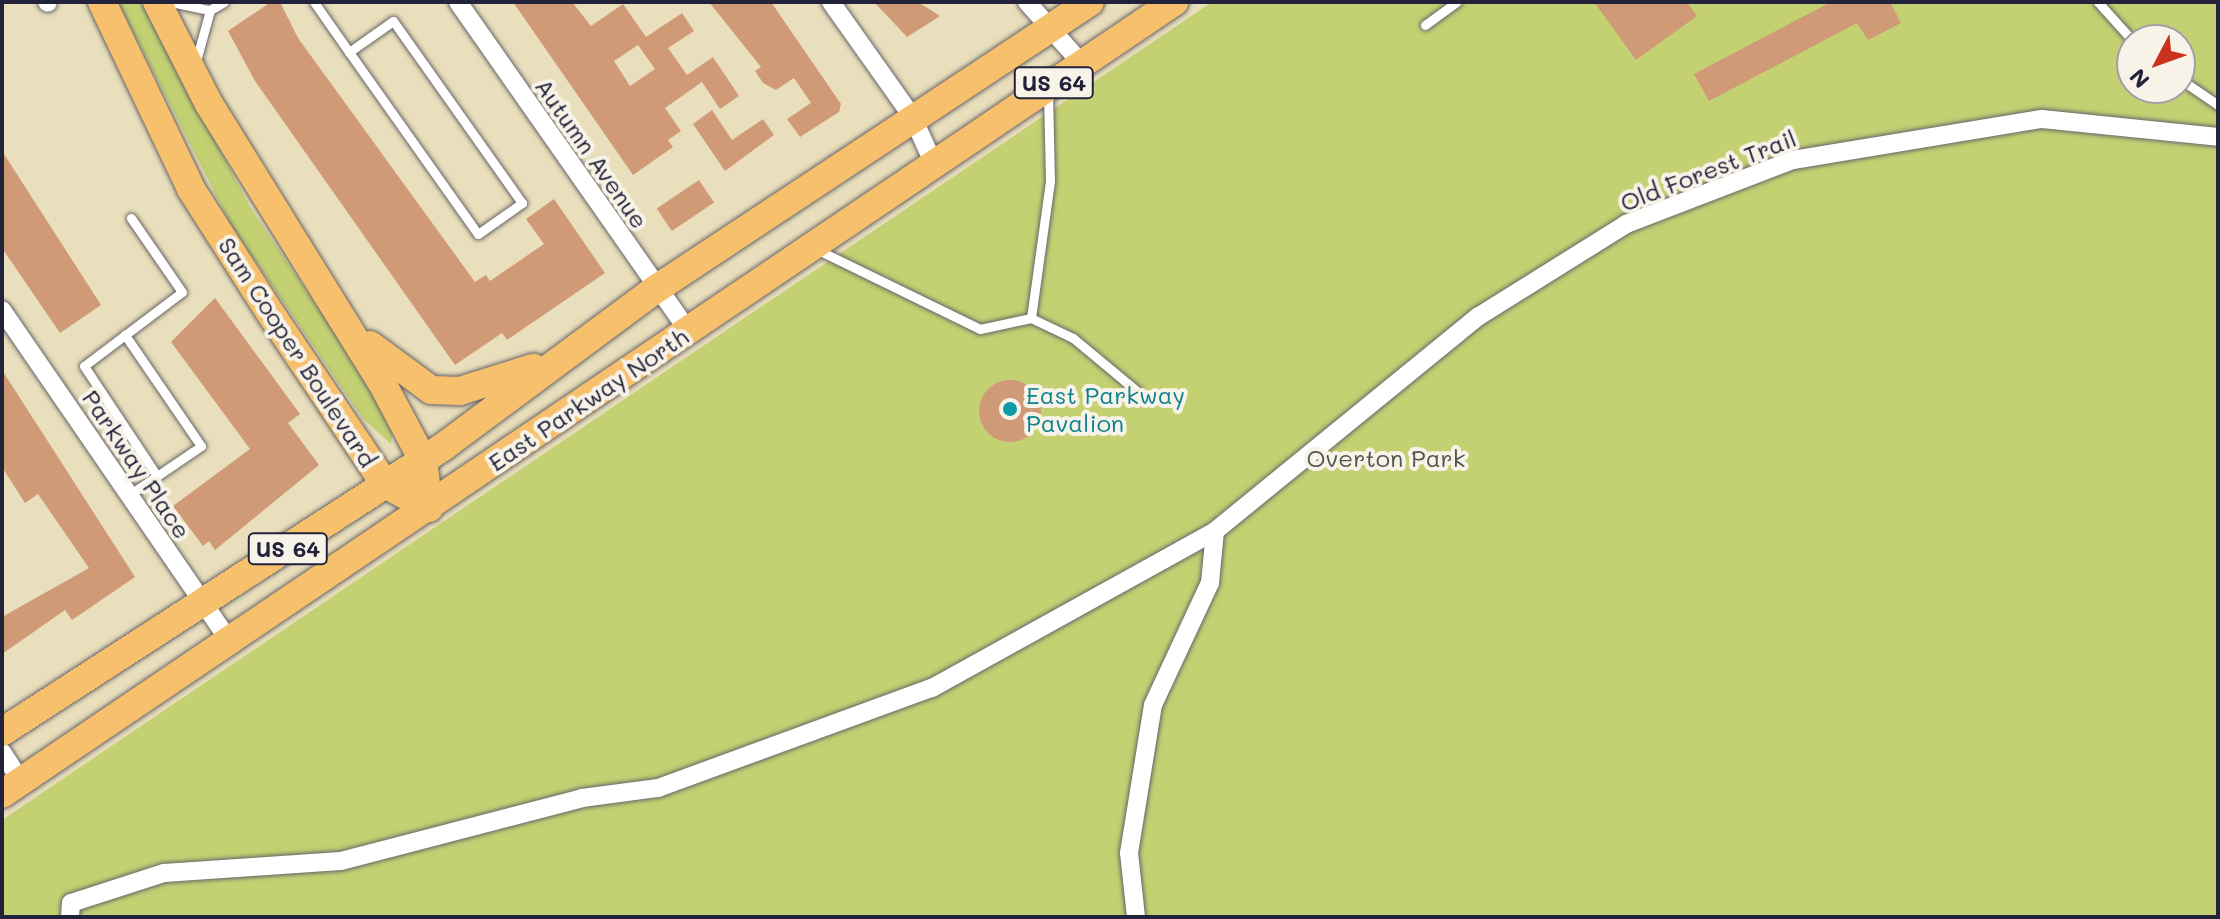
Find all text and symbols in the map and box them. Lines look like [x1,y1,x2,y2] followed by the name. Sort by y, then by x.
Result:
[2116,24,2196,104] north arrow
[2123,63,2155,95] text: N
[1012,65,1096,101] road number: US 64
[530,72,654,234] street label: Autumn Avenue
[1616,123,1800,217] street label: Old Forest Trail
[213,232,383,472] street label: Sam Cooper Boulevard
[483,321,693,477] street label: East Parkway North
[1026,381,1185,437] place label: East Parkway Pavalion
[77,384,197,544] street label: Parkway Place
[1001,400,1019,418] marker: East Parkway Pavalion
[1307,444,1465,472] park label: Overton Park
[246,531,330,567] road number: US 64

